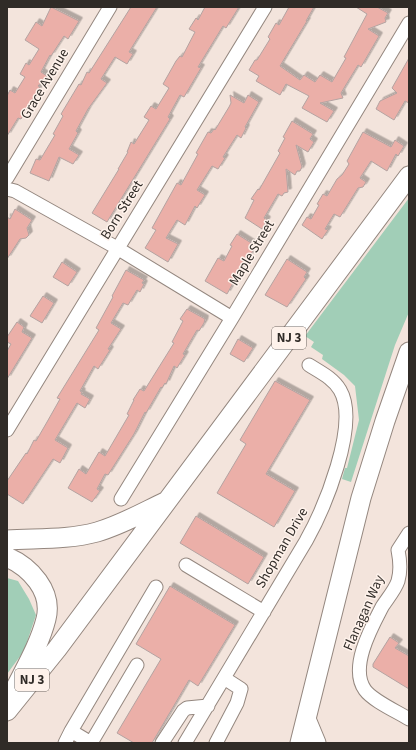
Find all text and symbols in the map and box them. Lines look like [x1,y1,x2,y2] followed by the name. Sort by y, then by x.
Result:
[16,45,74,123] street label: Grace Avenue
[96,176,148,243] street label: Born Street
[225,216,280,290] street label: Maple Street
[272,327,306,349] road number: NJ 3
[251,504,313,592] street label: Shopman Drive
[338,572,390,654] street label: Flanagan Way
[15,669,49,691] road number: NJ 3

